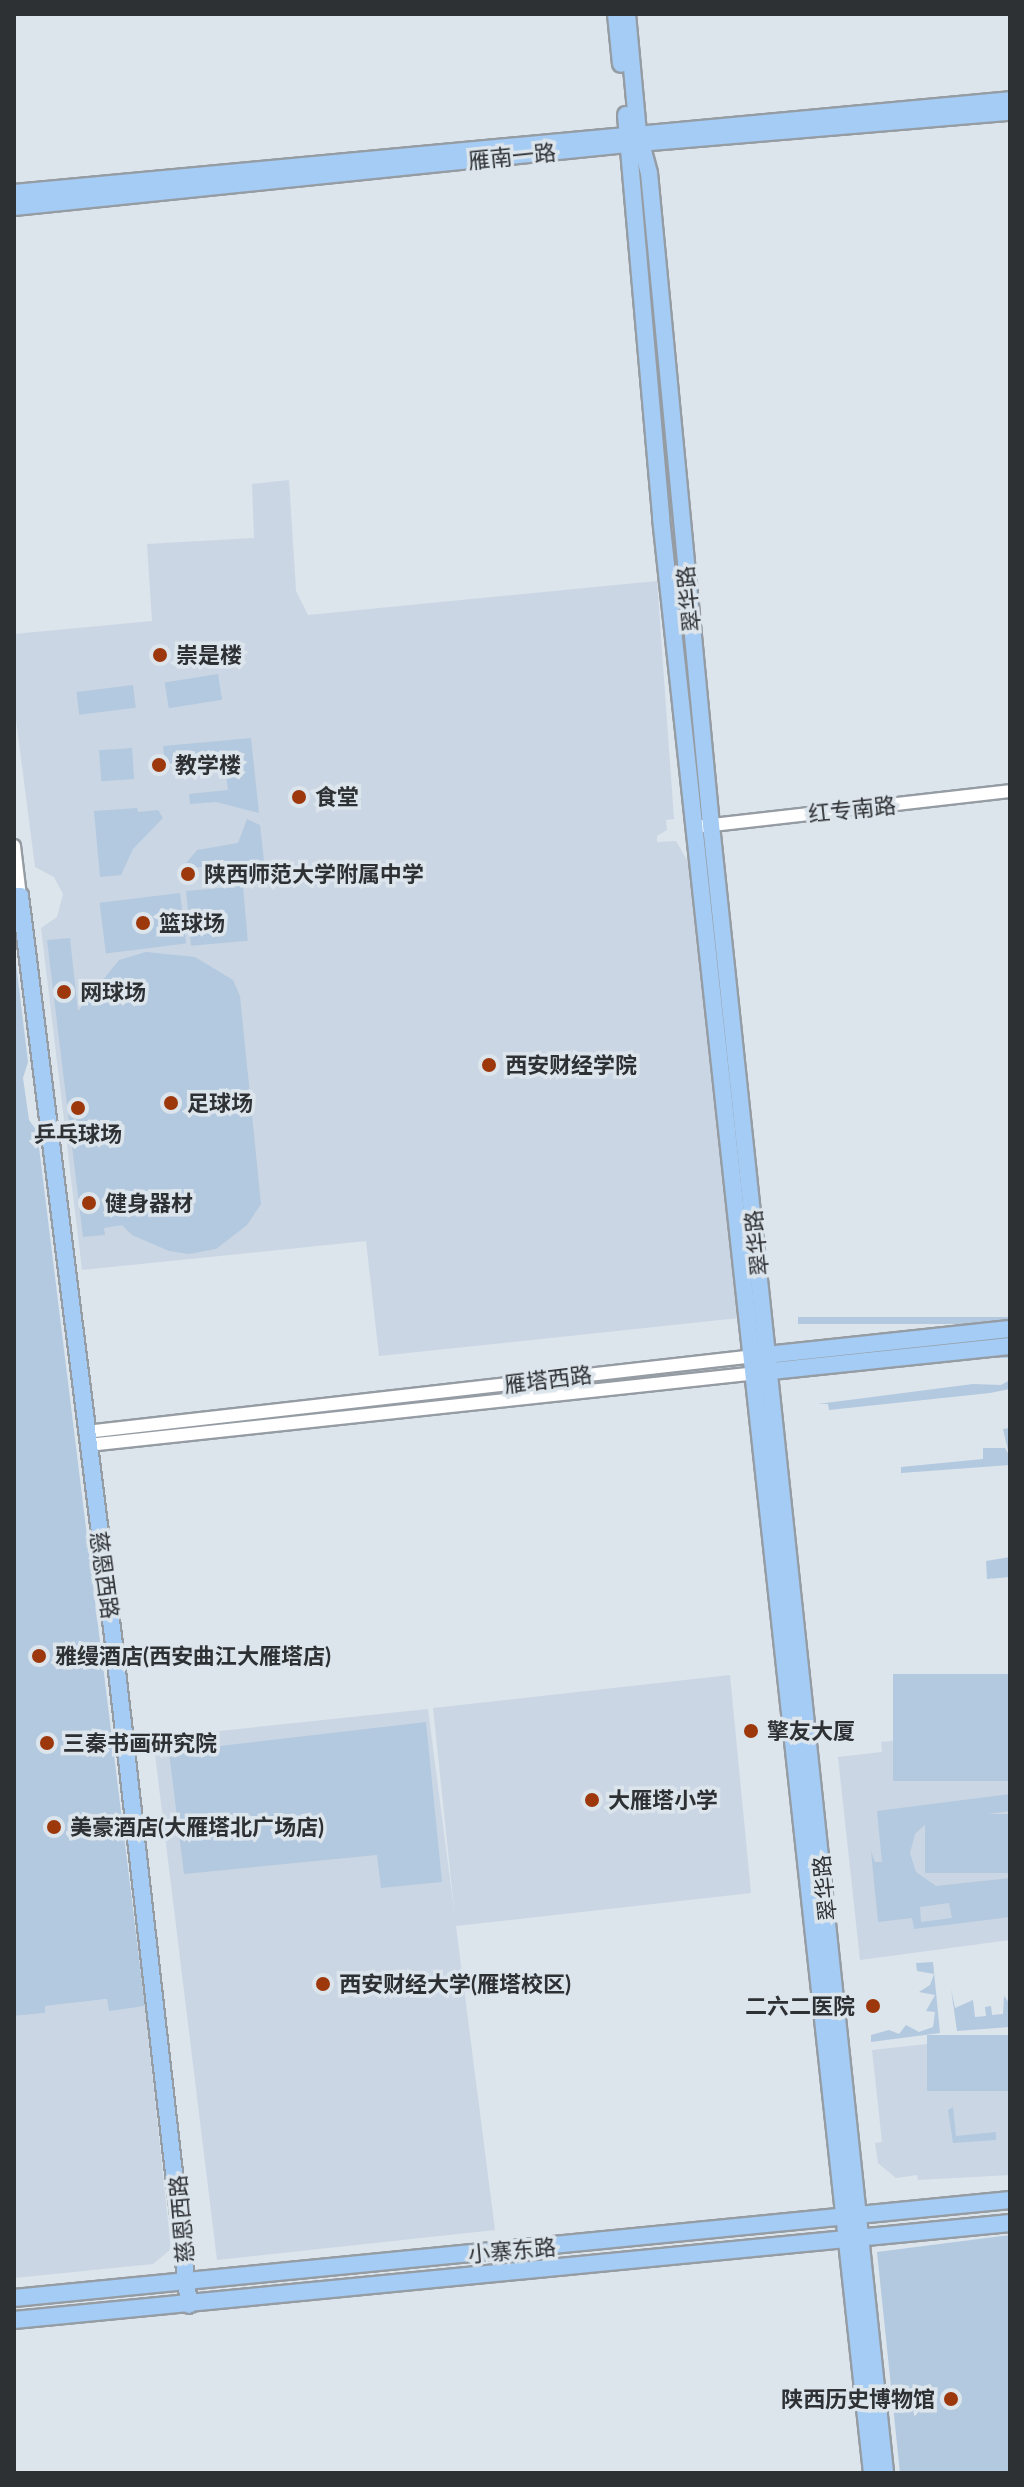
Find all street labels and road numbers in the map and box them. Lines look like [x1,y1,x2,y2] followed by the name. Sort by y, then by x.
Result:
[467,138,557,174] street label: 雁南一路
[671,565,705,633] street label: 翠华路
[807,791,897,827] street label: 红专南路
[739,1209,773,1277] street label: 翠华路
[503,1361,593,1397] street label: 雁塔西路
[86,1530,124,1620] street label: 慈恩西路
[807,1854,841,1922] street label: 翠华路
[164,2174,198,2264] street label: 慈恩西路
[467,2233,557,2267] street label: 小寨东路

